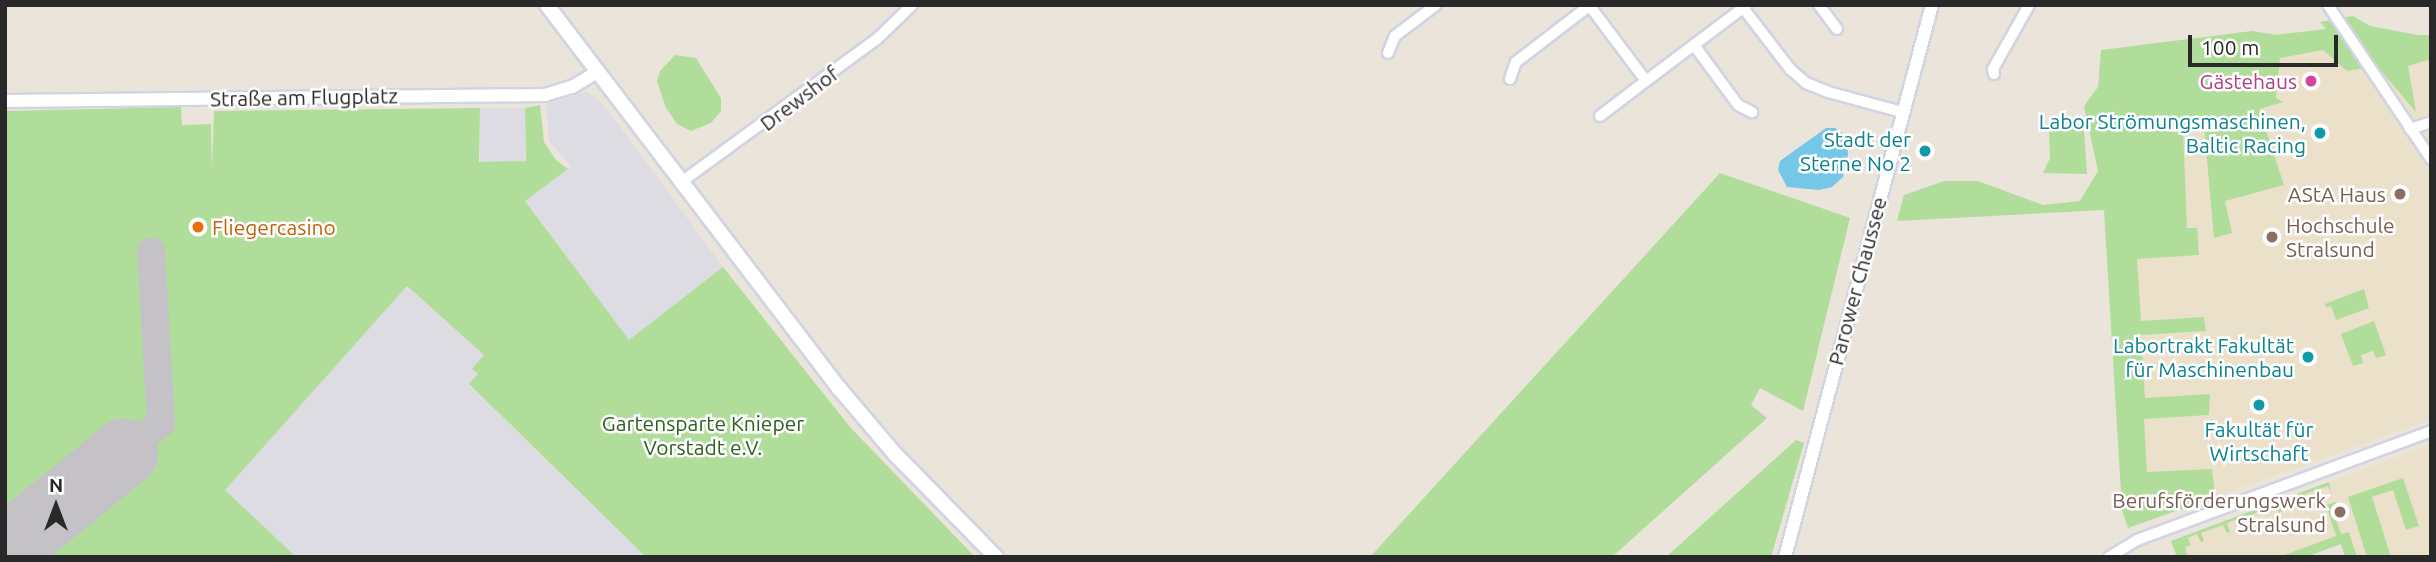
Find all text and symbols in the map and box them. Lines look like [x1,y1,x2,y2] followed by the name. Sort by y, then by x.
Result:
[2191,21,2342,65] scale bar
[2201,35,2259,59] text: 100 m
[755,60,843,136] street label: Drewshof
[2199,68,2297,94] place label: Gästehaus
[2303,73,2319,89] marker: Gästehaus
[210,83,398,111] street label: Straße am Flugplatz
[2039,108,2306,158] place label: Labor Strömungsmaschinen, Baltic Racing
[2312,125,2328,141] marker: Labor Strömungsmaschinen, Baltic Racing
[1800,126,1911,176] place label: Stadt der Sterne No 2
[1917,143,1933,159] marker: Stadt der Sterne No 2
[2288,181,2386,207] place label: AStA Haus
[2392,186,2408,202] marker: AStA Haus
[1822,194,1892,368] street label: Parower Chaussee
[2286,212,2395,262] place label: Hochschule Stralsund
[212,214,336,240] place label: Fliegercasino
[190,219,206,235] marker: Fliegercasino
[2264,229,2280,245] marker: Hochschule Stralsund
[2113,332,2294,382] place label: Labortrakt Fakultät für Maschinenbau
[2300,349,2316,365] marker: Labortrakt Fakultät für Maschinenbau
[2251,397,2267,413] marker: Fakultät für Wirtschaft
[602,410,804,460] park label: Gartensparte Knieper Vorstadt e.V.
[2204,416,2314,466] place label: Fakultät für Wirtschaft
[21,471,91,541] north arrow
[49,474,63,496] text: N
[2112,487,2326,537] place label: Berufsförderungswerk Stralsund
[2332,504,2348,520] marker: Berufsförderungswerk Stralsund

